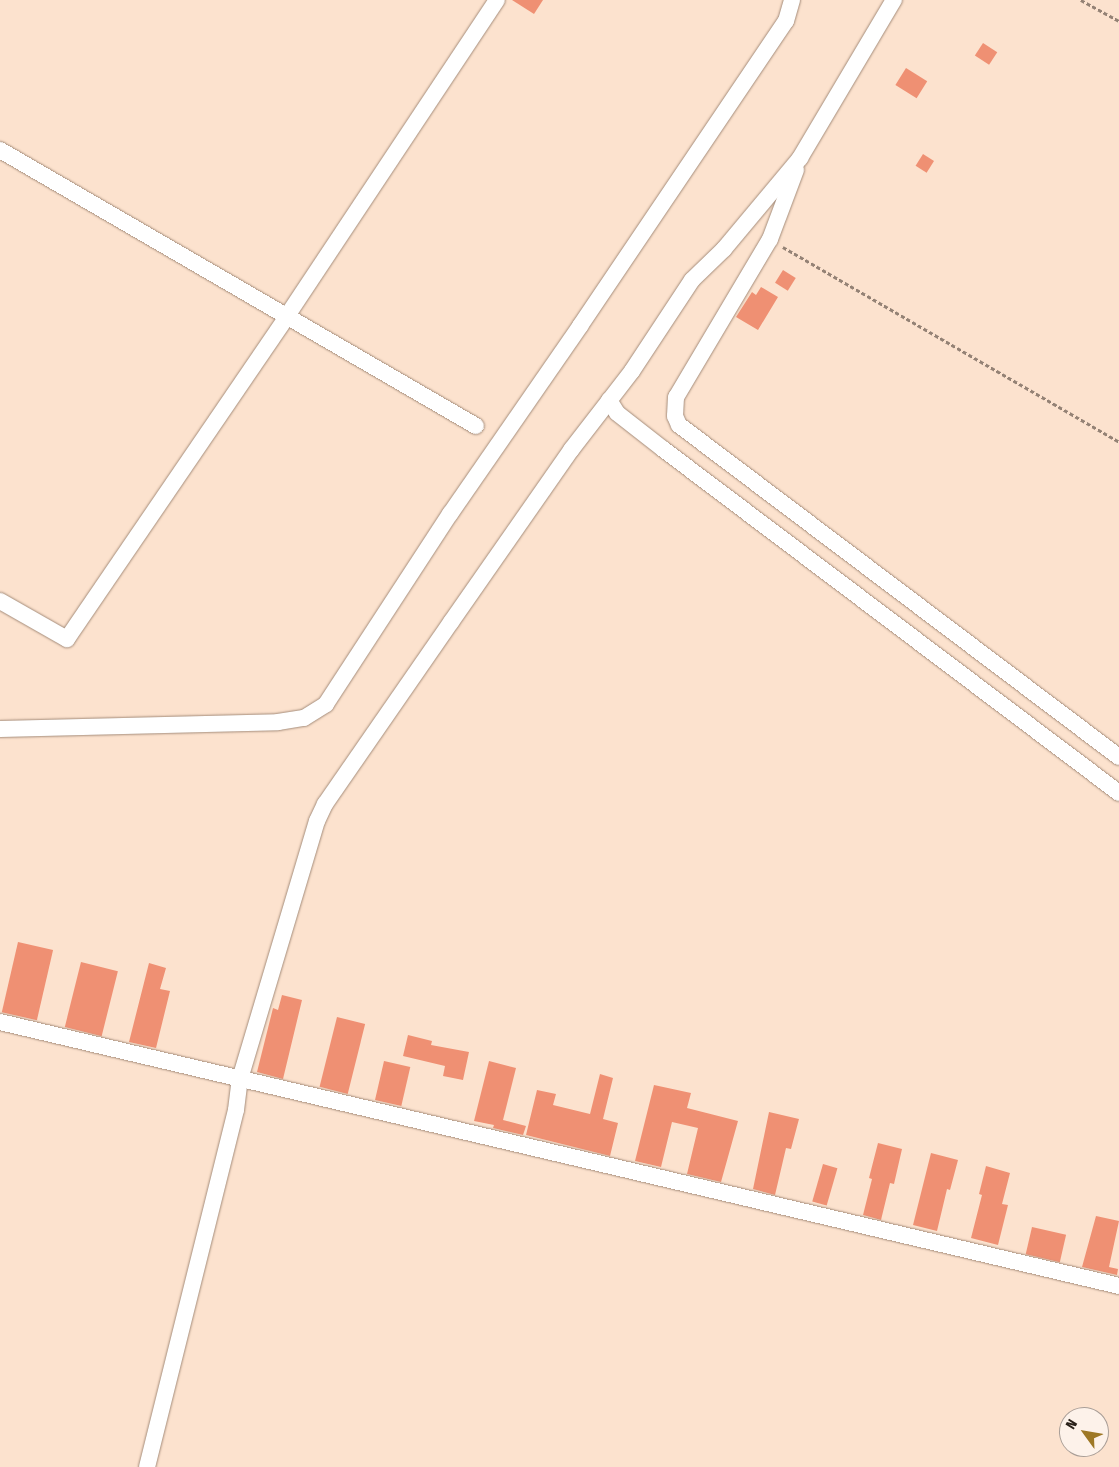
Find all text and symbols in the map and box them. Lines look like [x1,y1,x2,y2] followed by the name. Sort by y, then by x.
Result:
[1059,1407,1109,1457] north arrow
[1062,1416,1081,1432] text: N

